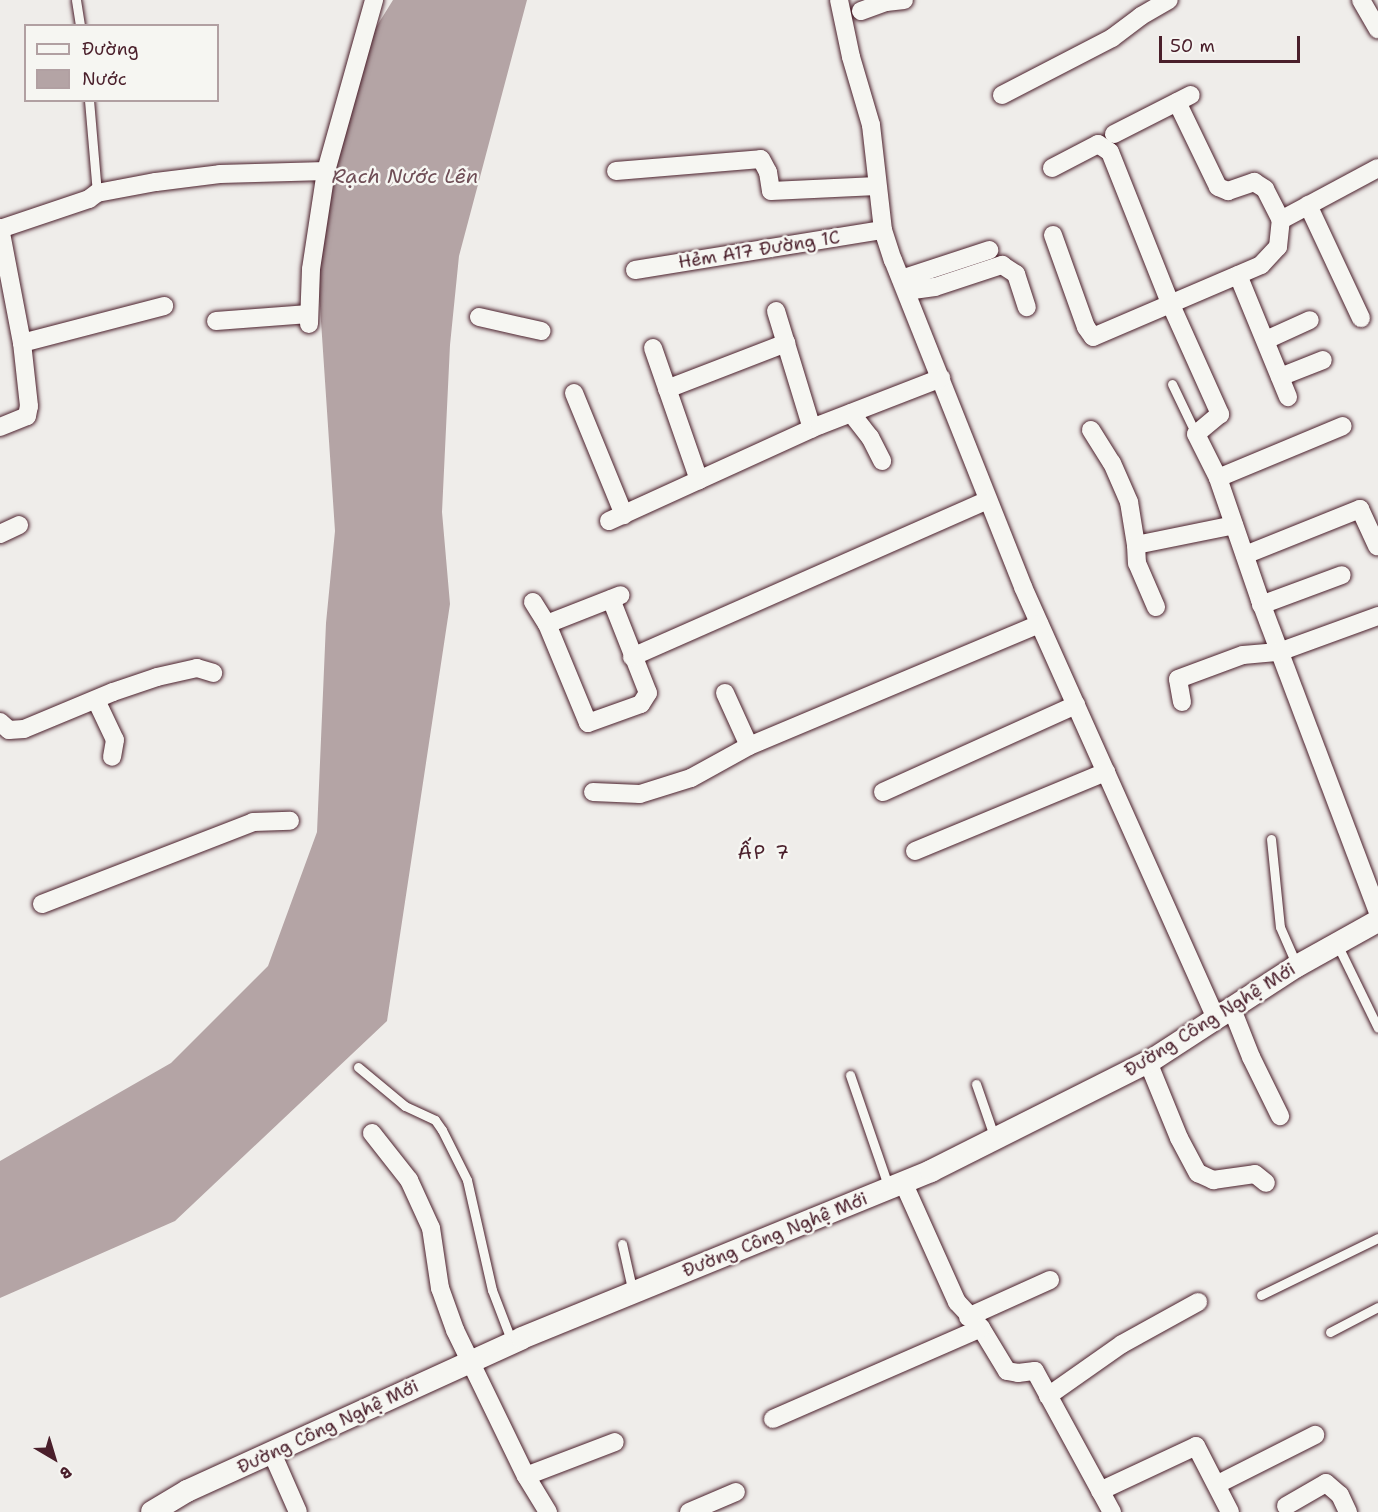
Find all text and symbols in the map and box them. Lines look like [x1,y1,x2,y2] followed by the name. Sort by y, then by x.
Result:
[24,24,219,102] legend
[1162,24,1303,62] scale bar
[1170,34,1215,58] text: 50 m
[82,37,139,61] text: Đường
[82,67,127,91] text: Nước
[332,164,478,188] water label: Rạch Nước Lên
[677,227,841,273] street label: Hẻm A17 Đường 1C
[738,840,790,864] district label: ẤP 7
[1121,959,1299,1081] street label: Đường Công Nghệ Mới
[679,1188,871,1282] street label: Đường Công Nghệ Mới
[234,1375,422,1479] street label: Đường Công Nghệ Mới
[24,1428,84,1488] north arrow
[55,1461,76,1484] text: B

